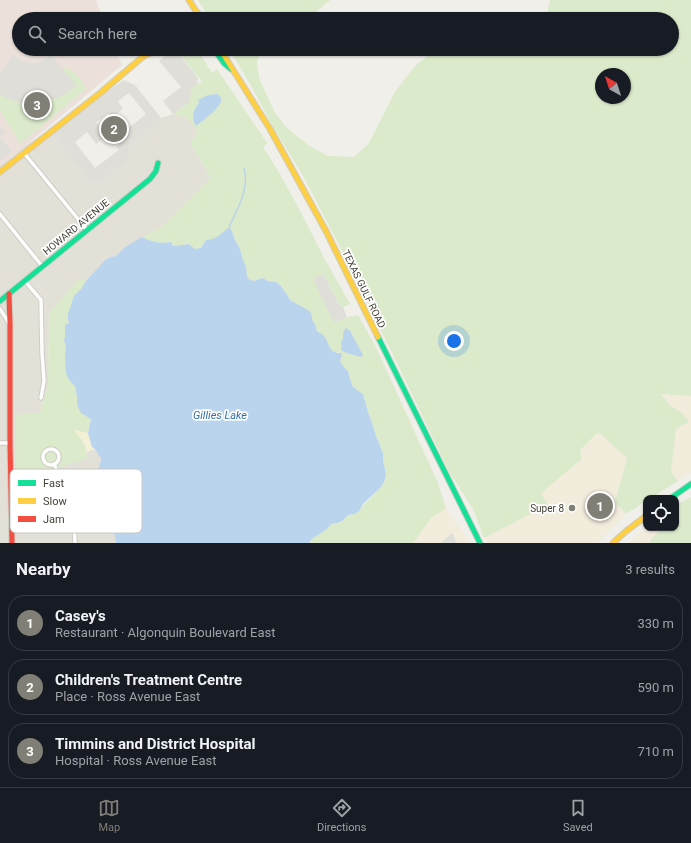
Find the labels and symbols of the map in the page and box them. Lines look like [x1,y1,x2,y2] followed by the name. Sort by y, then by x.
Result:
[595,68,631,104] north arrow
[24,90,50,120] pin: 3
[101,114,127,144] pin: 2
[41,197,112,257] street label: HOWARD AVENUE
[340,248,388,330] street label: TEXAS GULF ROAD
[444,331,464,351] your location
[193,409,247,422] water label: Gillies Lake
[10,469,142,533] legend
[43,477,65,490] text: Fast
[587,491,613,521] pin: 1
[43,495,67,508] text: Slow
[530,503,564,514] place label: Super 8
[567,503,577,513] marker: Super 8
[43,513,65,526] text: Jam

